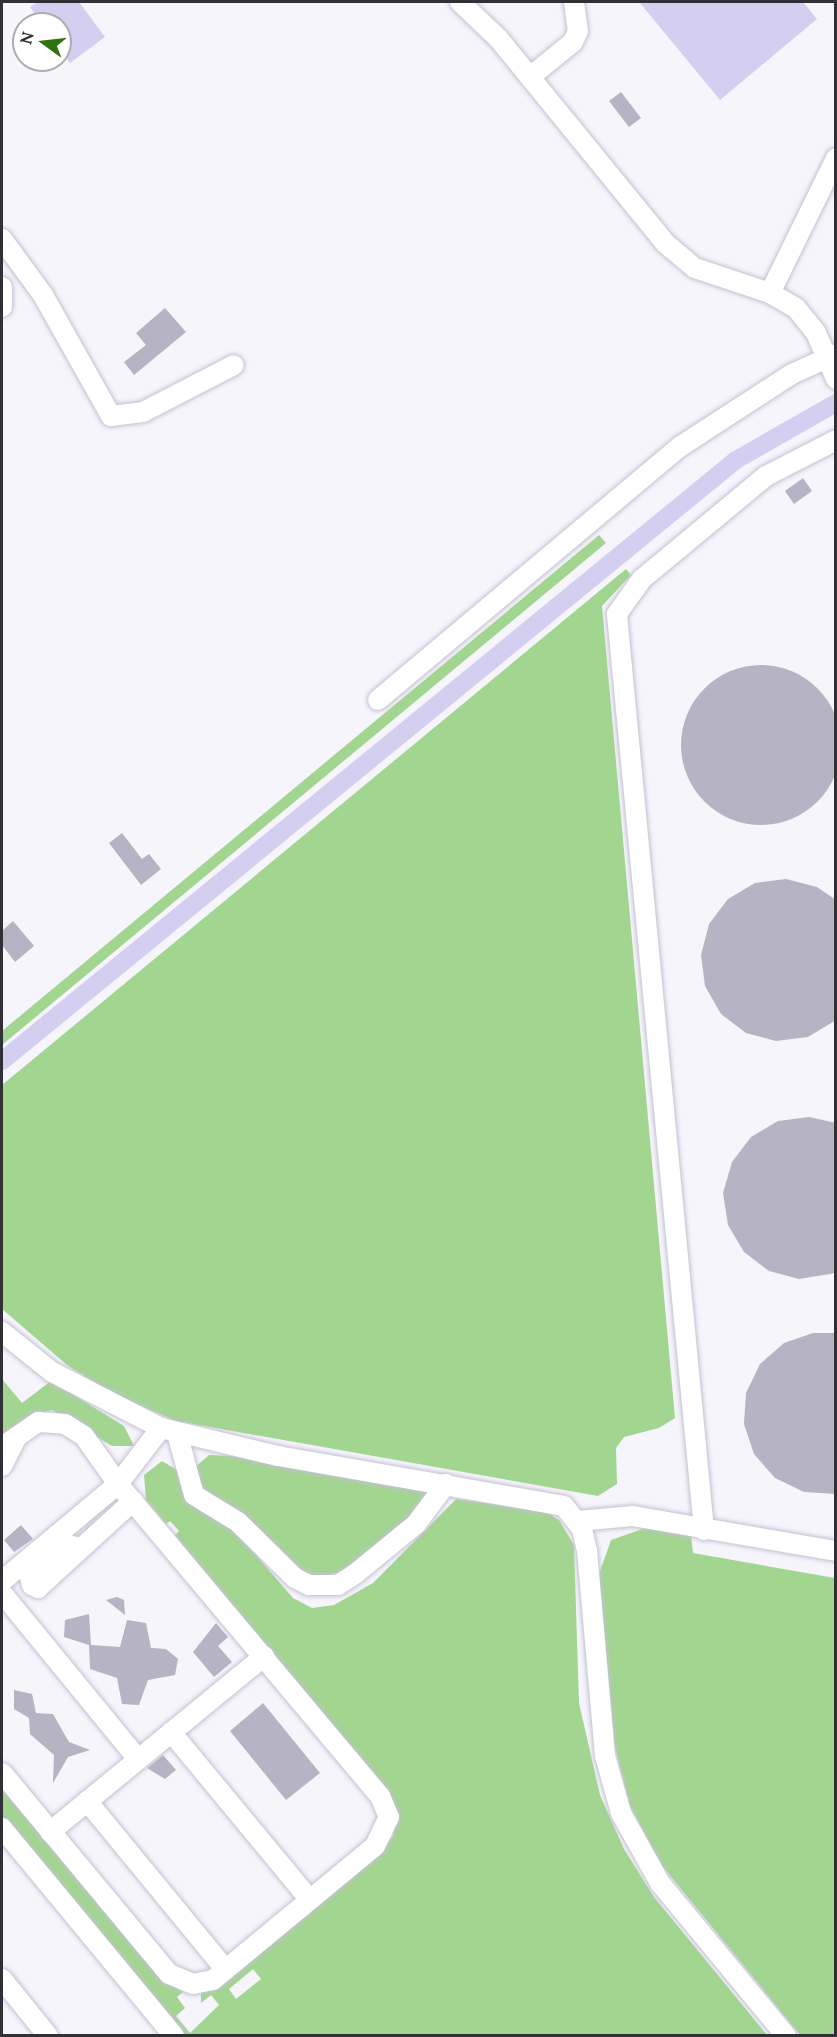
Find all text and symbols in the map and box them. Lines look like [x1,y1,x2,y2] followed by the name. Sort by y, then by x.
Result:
[12,12,72,72] north arrow
[15,29,38,46] text: N

